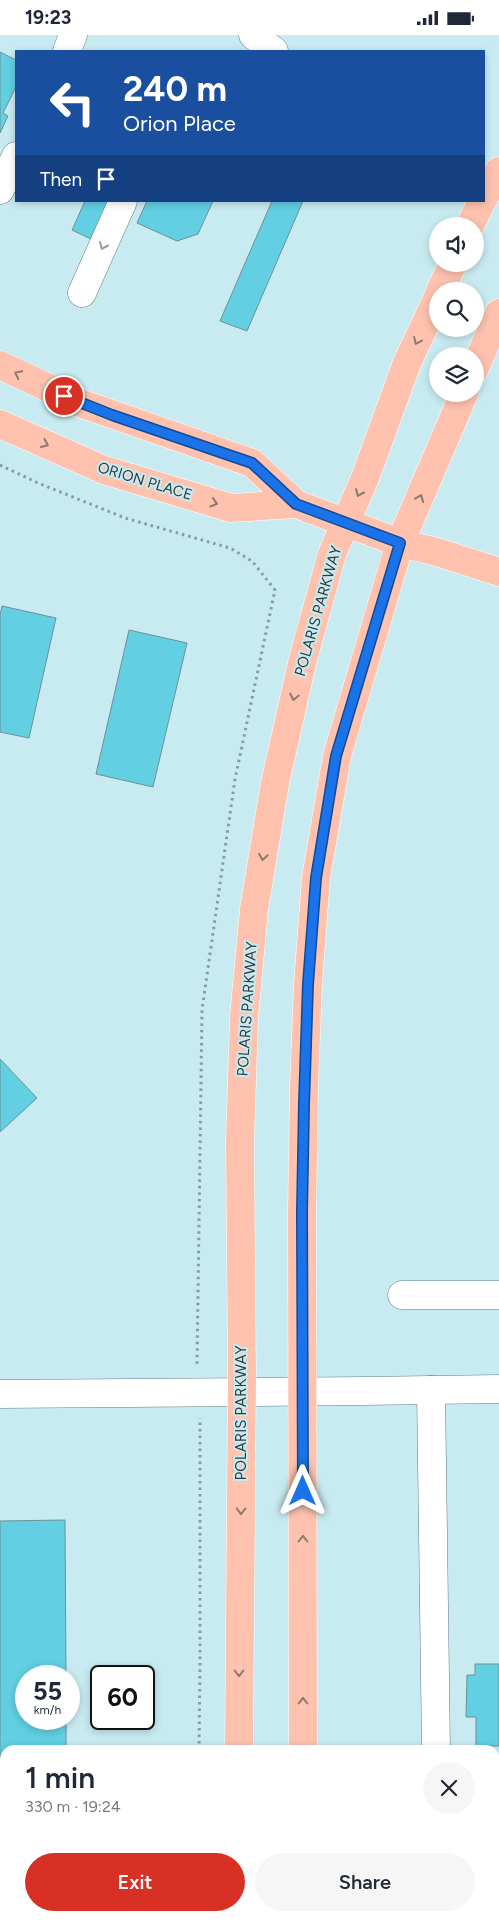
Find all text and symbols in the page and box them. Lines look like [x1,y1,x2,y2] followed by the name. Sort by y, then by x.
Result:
[25,6,71,29] text: 19:23
[123,68,227,110] text: 240 m
[40,70,105,135] icon: left
[123,110,236,137] text: Orion Place
[92,165,120,193] icon: arrive
[40,168,82,191] text: Then
[429,217,484,402] map controls
[429,217,484,272] button: sound
[98,241,109,250] one-way arrow
[429,282,484,337] button: search
[413,336,424,345] one-way arrow
[429,347,484,402] button: layers
[14,370,23,380] one-way arrow
[43,375,85,417] pin
[50,382,78,410] icon: arrive
[40,438,49,449] one-way arrow
[95,458,195,504] street label: ORION PLACE
[355,488,365,497] one-way arrow
[413,494,424,503] one-way arrow
[210,498,218,508] one-way arrow
[291,544,345,678] street label: POLARIS PARKWAY
[290,693,300,702] one-way arrow
[258,852,268,861] one-way arrow
[233,941,261,1077] street label: POLARIS PARKWAY
[232,1346,250,1481] street label: POLARIS PARKWAY
[276,1464,328,1516] position arrow
[236,1507,246,1515] one-way arrow
[298,1535,308,1542] one-way arrow
[90,1665,155,1730] speed limit sign: 60
[234,1670,244,1677] one-way arrow
[33,1676,62,1706] text: 55
[298,1697,308,1705] one-way arrow
[34,1703,61,1717] text: km/h
[25,1759,95,1796] text: 1 min
[423,1762,475,1814] button: close
[25,1797,121,1816] text: 330 m · 19:24
[25,1853,245,1911] button: Exit
[255,1853,475,1911] button: Share

